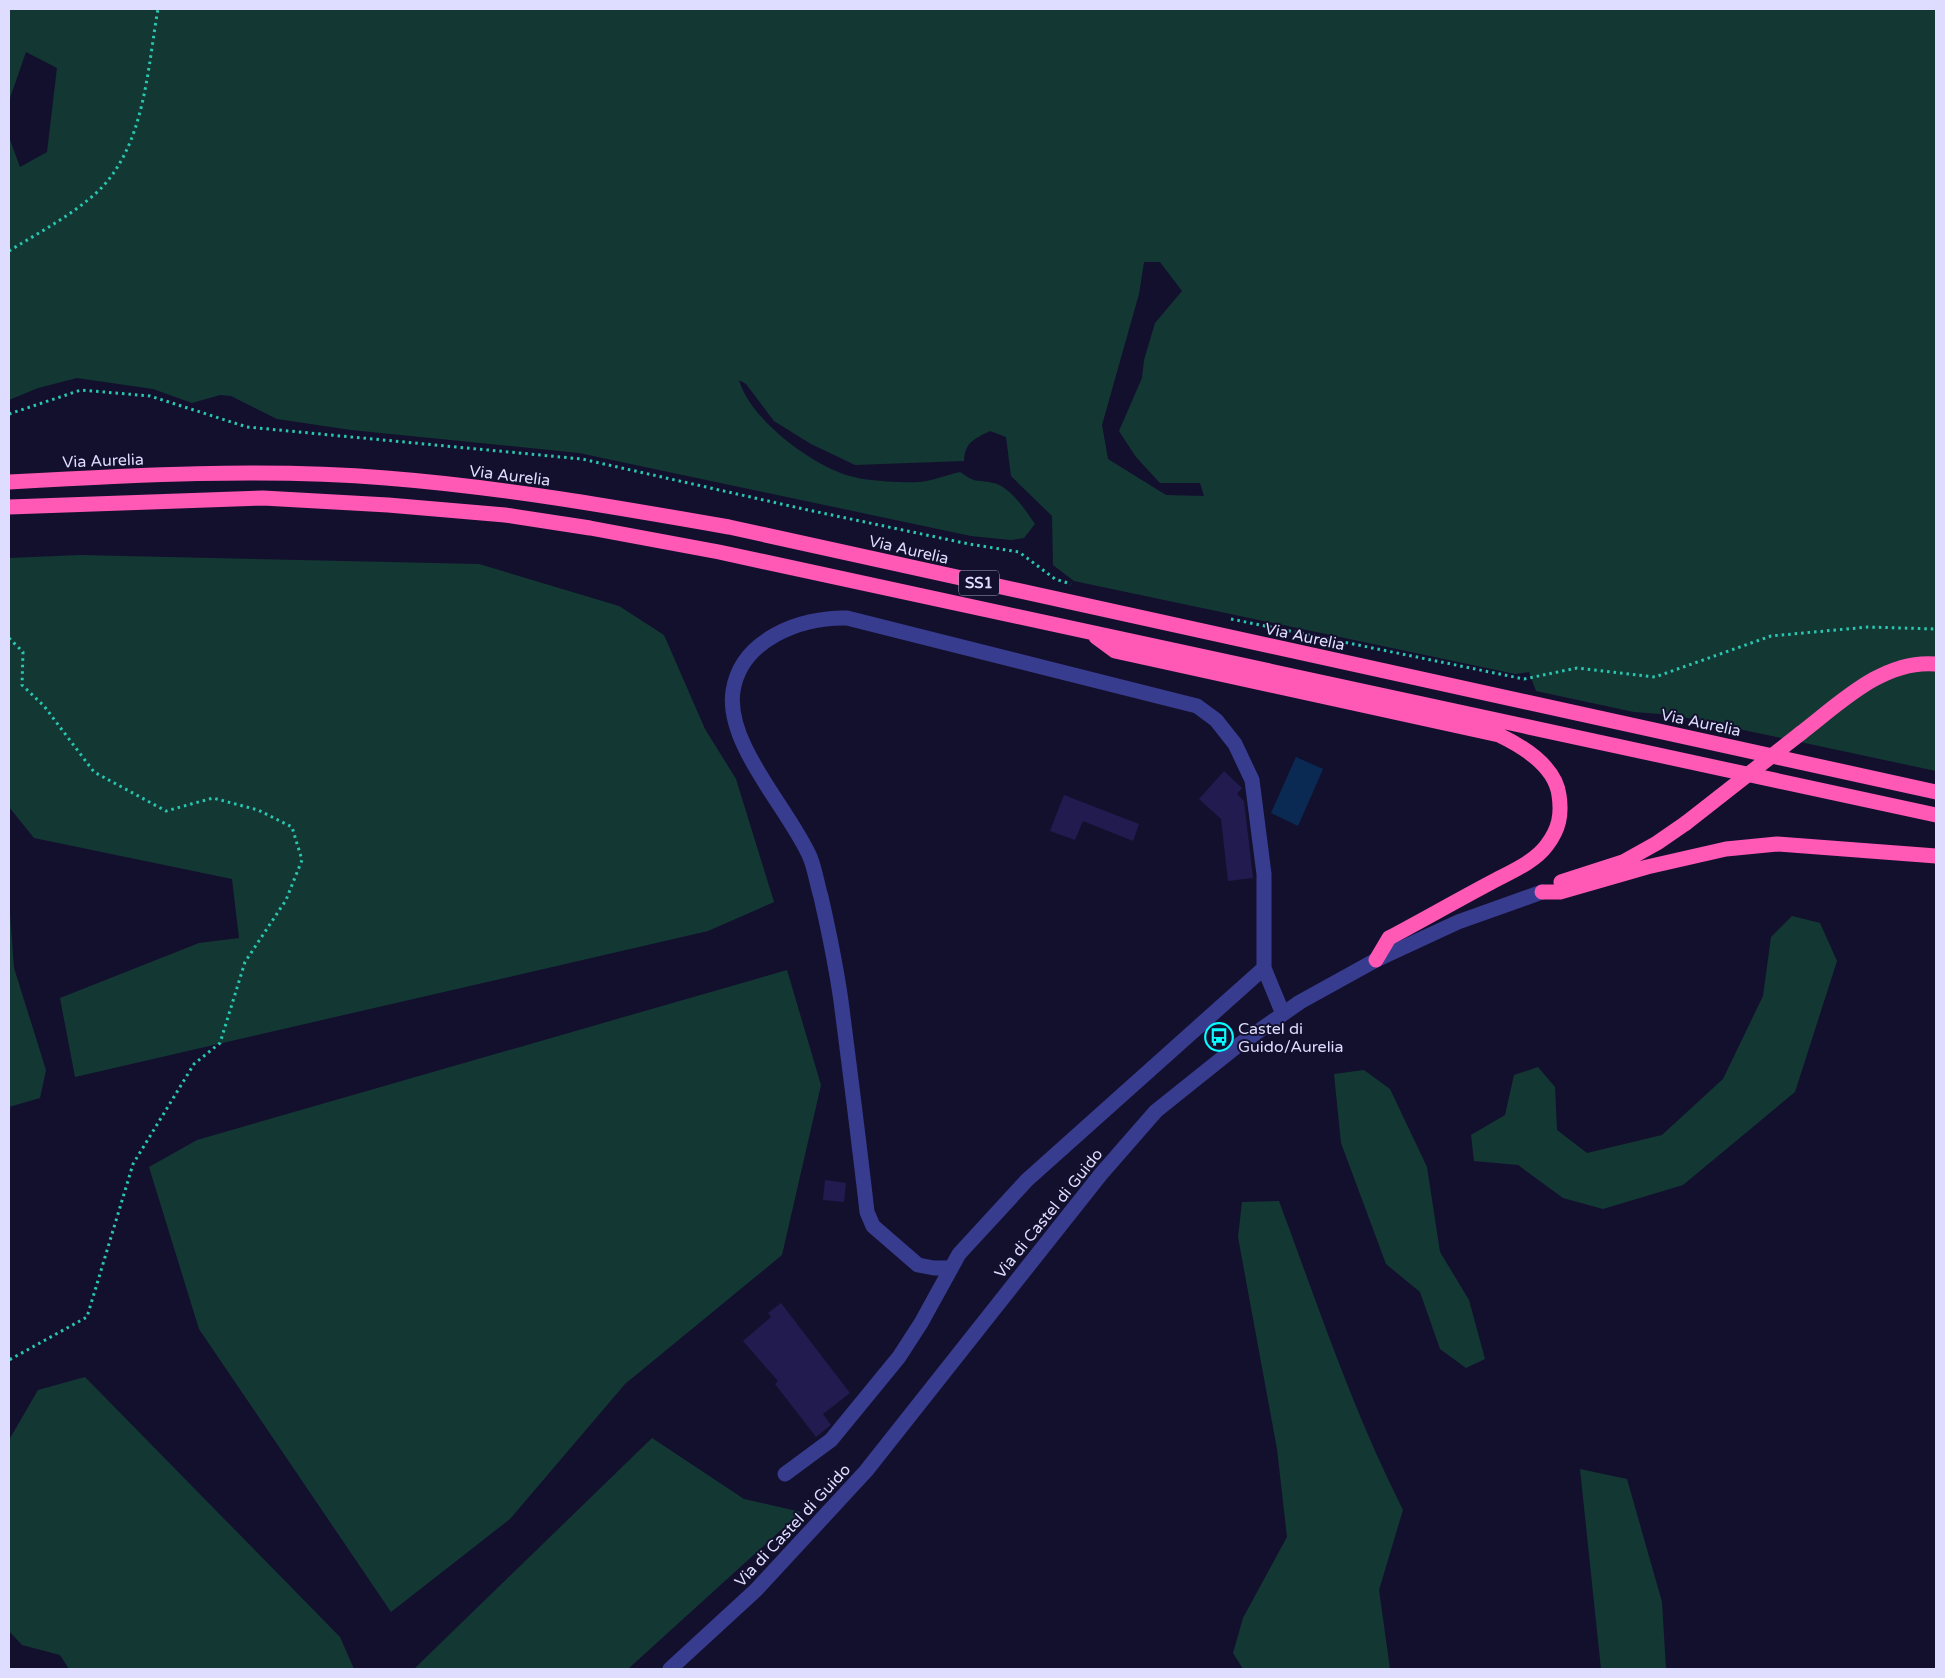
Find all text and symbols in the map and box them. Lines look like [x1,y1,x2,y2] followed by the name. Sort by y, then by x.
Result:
[62,450,144,472] street label: Via Aurelia
[468,461,552,491] street label: Via Aurelia
[867,531,951,569] street label: Via Aurelia
[959,570,999,596] road number: SS1
[1263,619,1347,655] street label: Via Aurelia
[1659,705,1743,741] street label: Via Aurelia
[1238,1019,1344,1057] place label: Castel di Guido/Aurelia
[1204,1022,1234,1052] bus stop icon: Castel di Guido/Aurelia
[990,1145,1107,1283] street label: Via di Castel di Guido
[730,1460,855,1591] street label: Via di Castel di Guido

